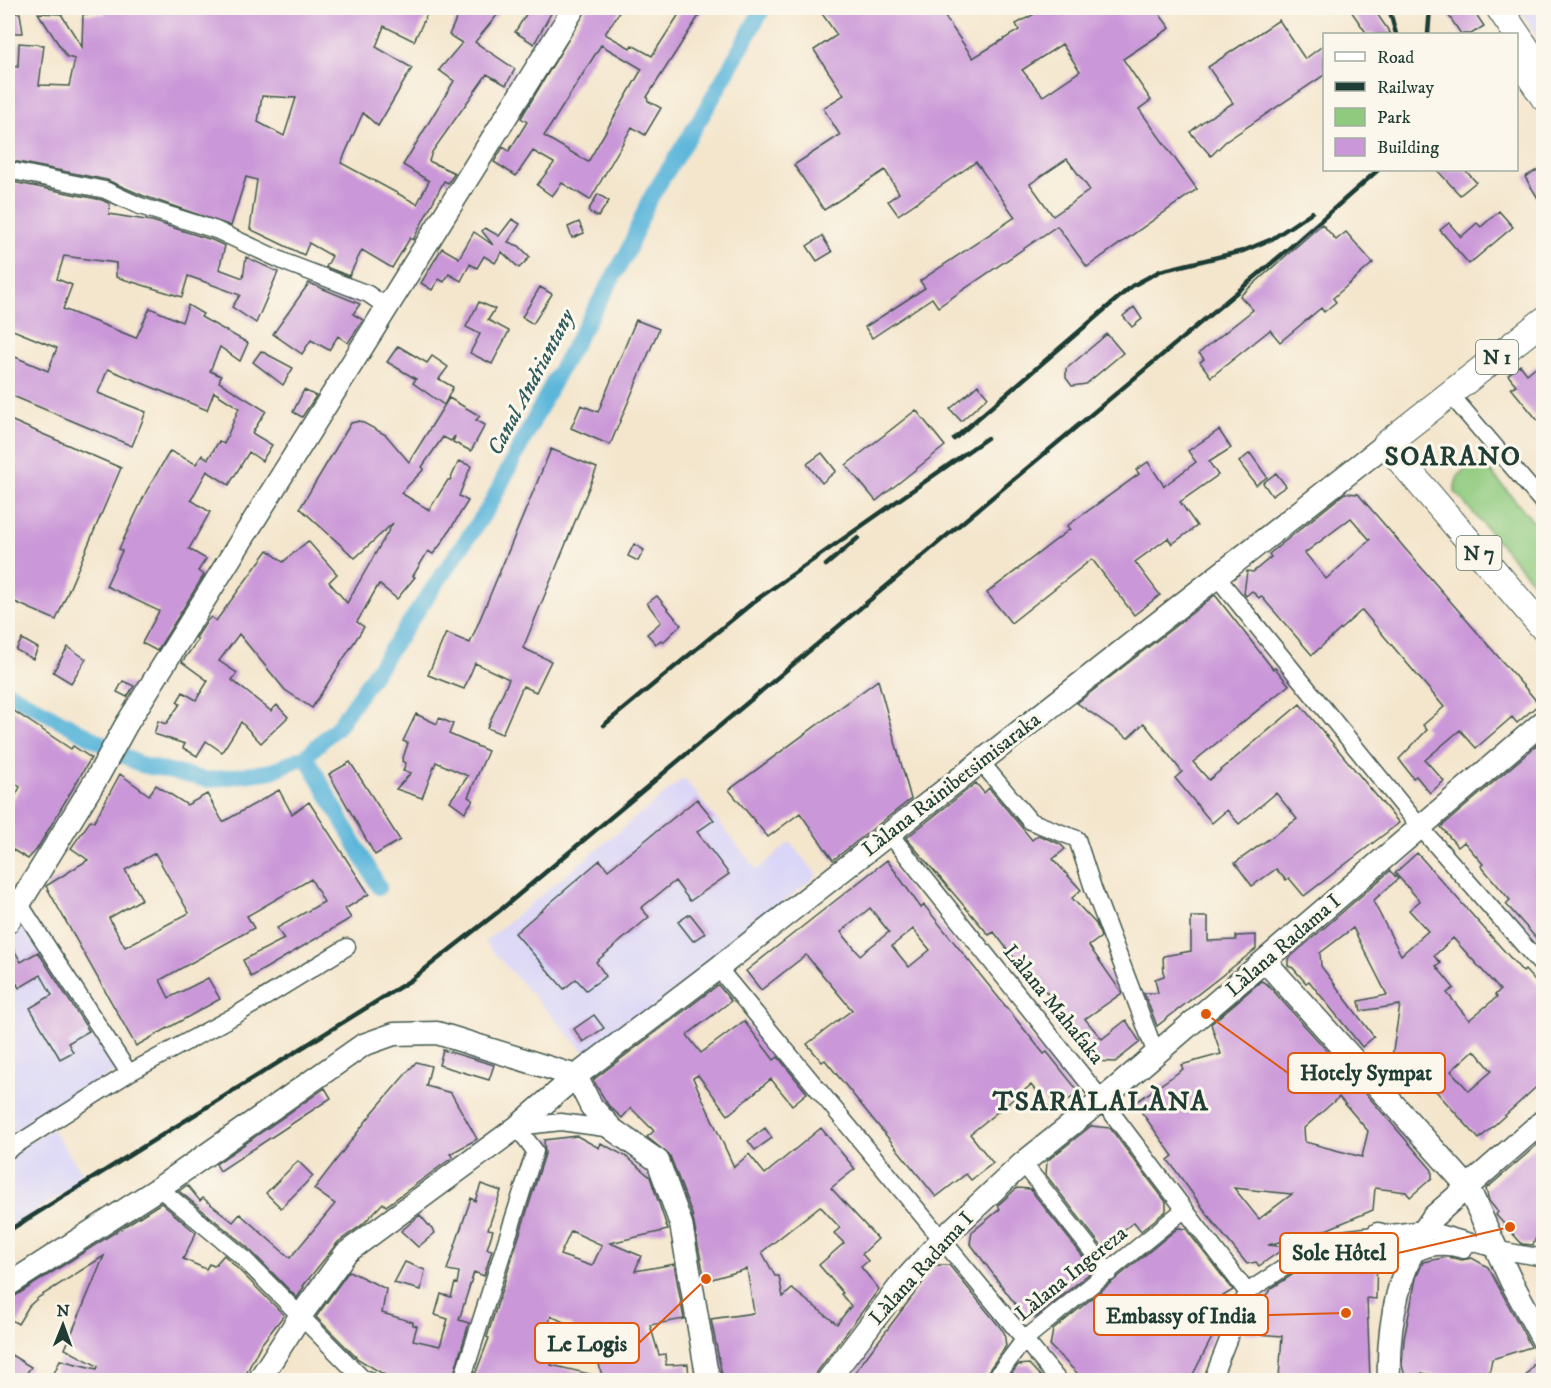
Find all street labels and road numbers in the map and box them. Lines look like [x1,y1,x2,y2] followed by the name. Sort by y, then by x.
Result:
[1476,340,1518,374] road number: N 1
[1456,536,1502,570] road number: N 7
[857,707,1046,863] street label: Làlana Rainibetsimisaraka
[1221,889,1346,1003] street label: Làlana Radama I
[997,939,1110,1070] street label: Làlana Mahafaka
[864,1207,980,1331] street label: Làlana Radama I
[1010,1221,1133,1327] street label: Làlana Ingereza

